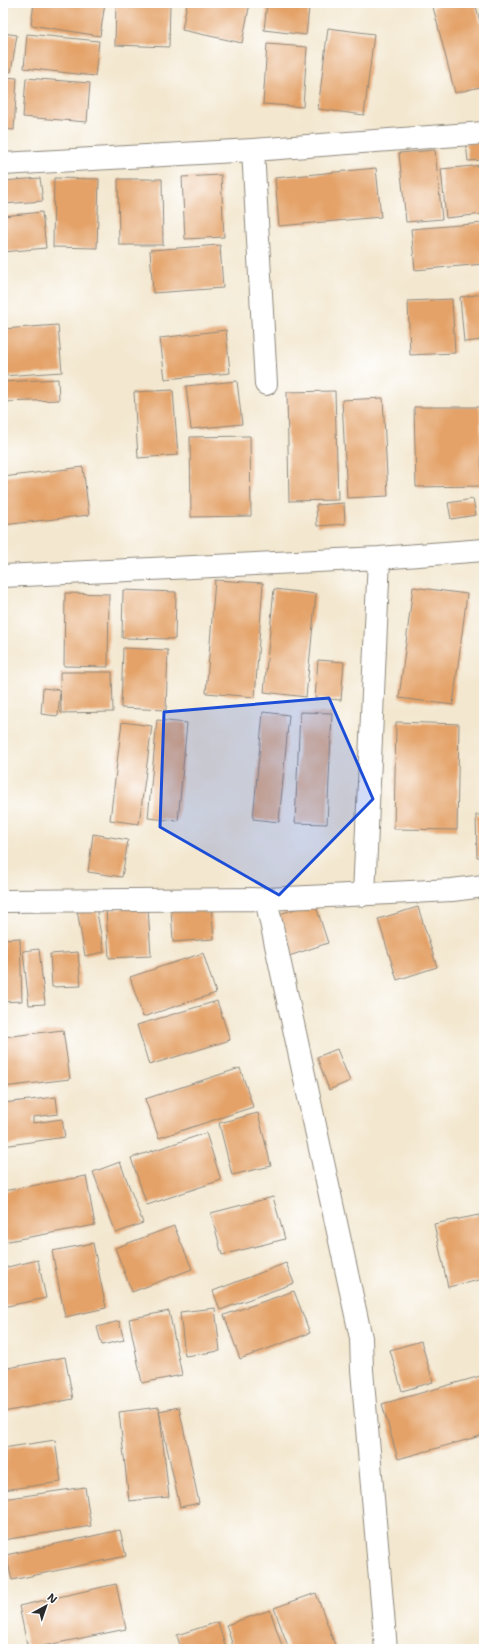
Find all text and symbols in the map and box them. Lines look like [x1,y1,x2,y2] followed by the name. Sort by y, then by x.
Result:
[26,1586,66,1626] north arrow
[44,1590,60,1607] text: N

